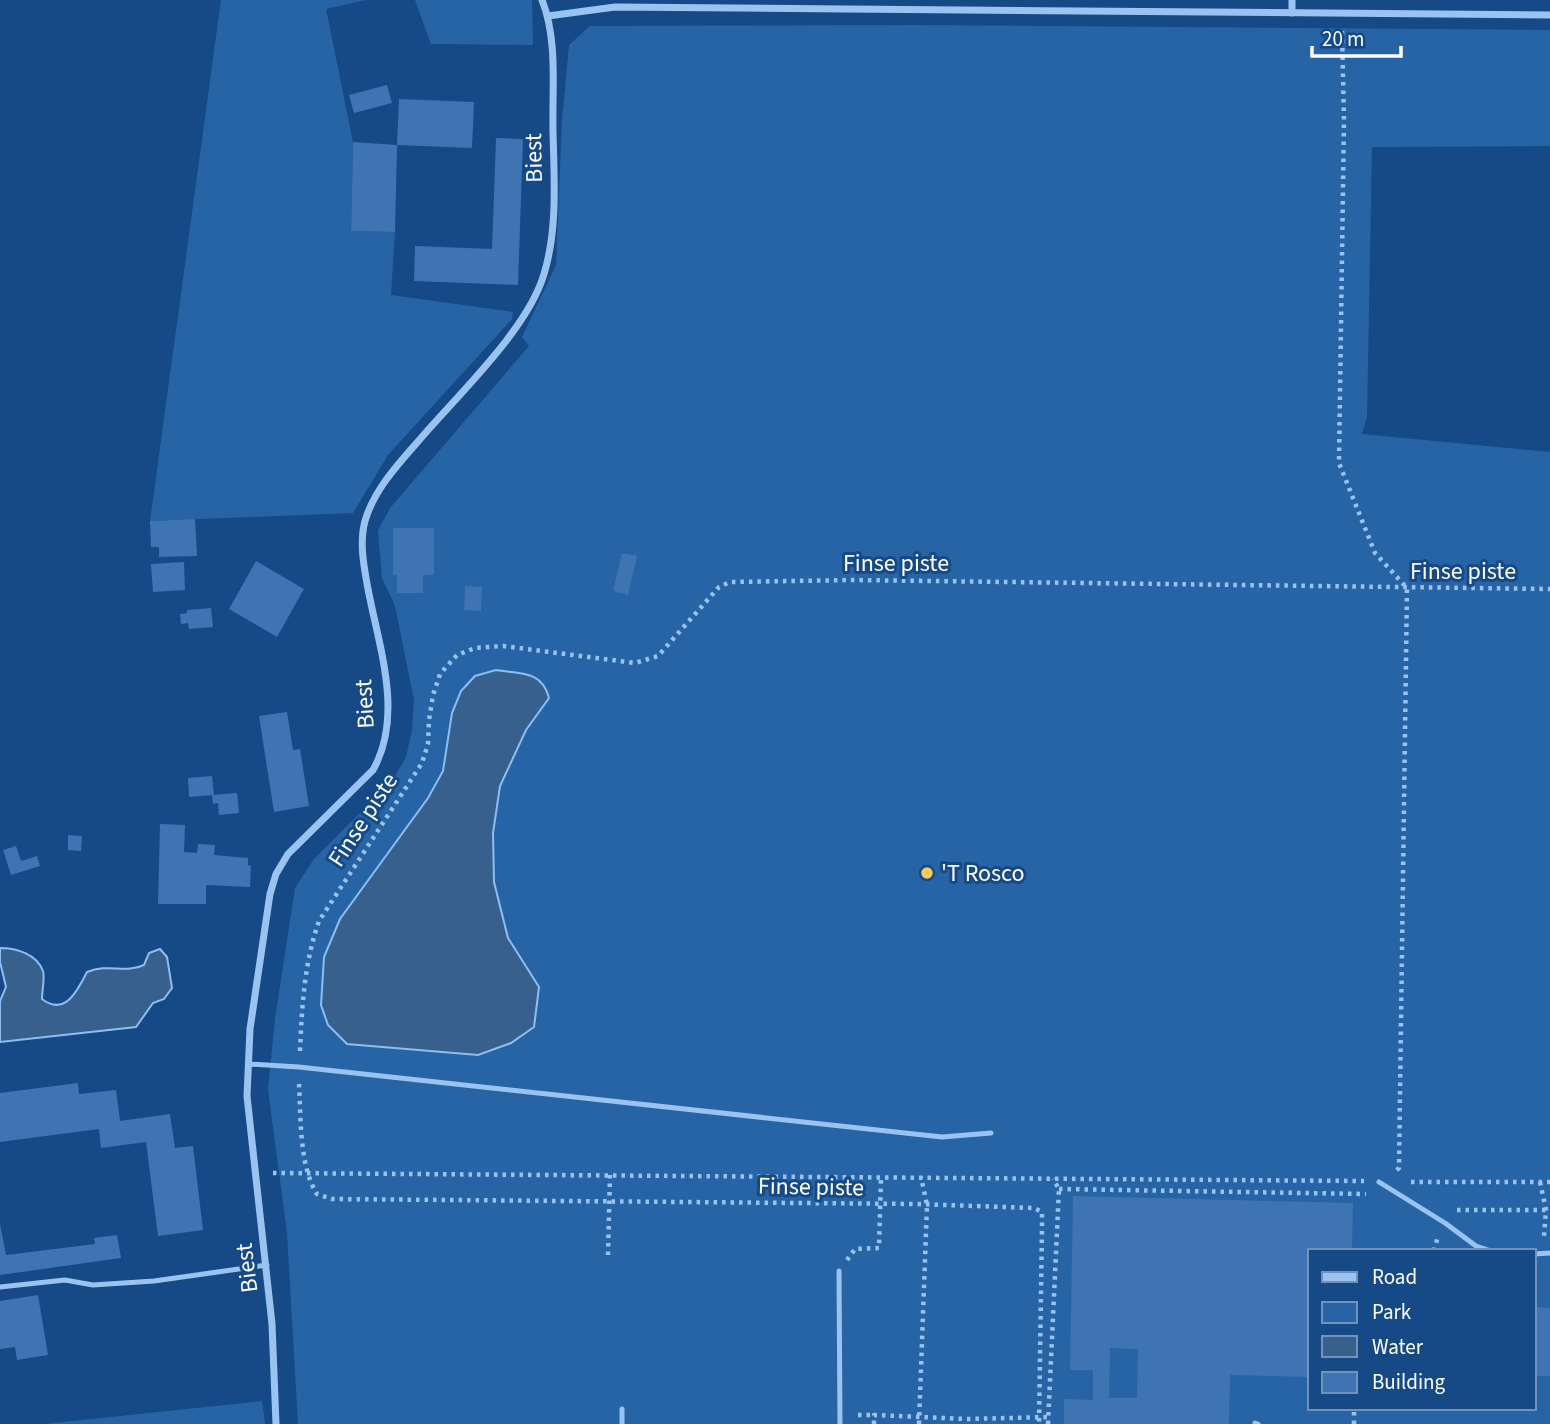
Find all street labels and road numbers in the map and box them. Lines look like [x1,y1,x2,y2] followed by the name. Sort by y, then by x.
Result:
[516,133,552,183] street label: Biest
[843,546,949,581] street label: Finse piste
[1410,554,1516,589] street label: Finse piste
[346,678,384,730] street label: Biest
[319,766,407,874] street label: Finse piste
[758,1169,864,1205] street label: Finse piste
[227,1241,267,1295] street label: Biest

